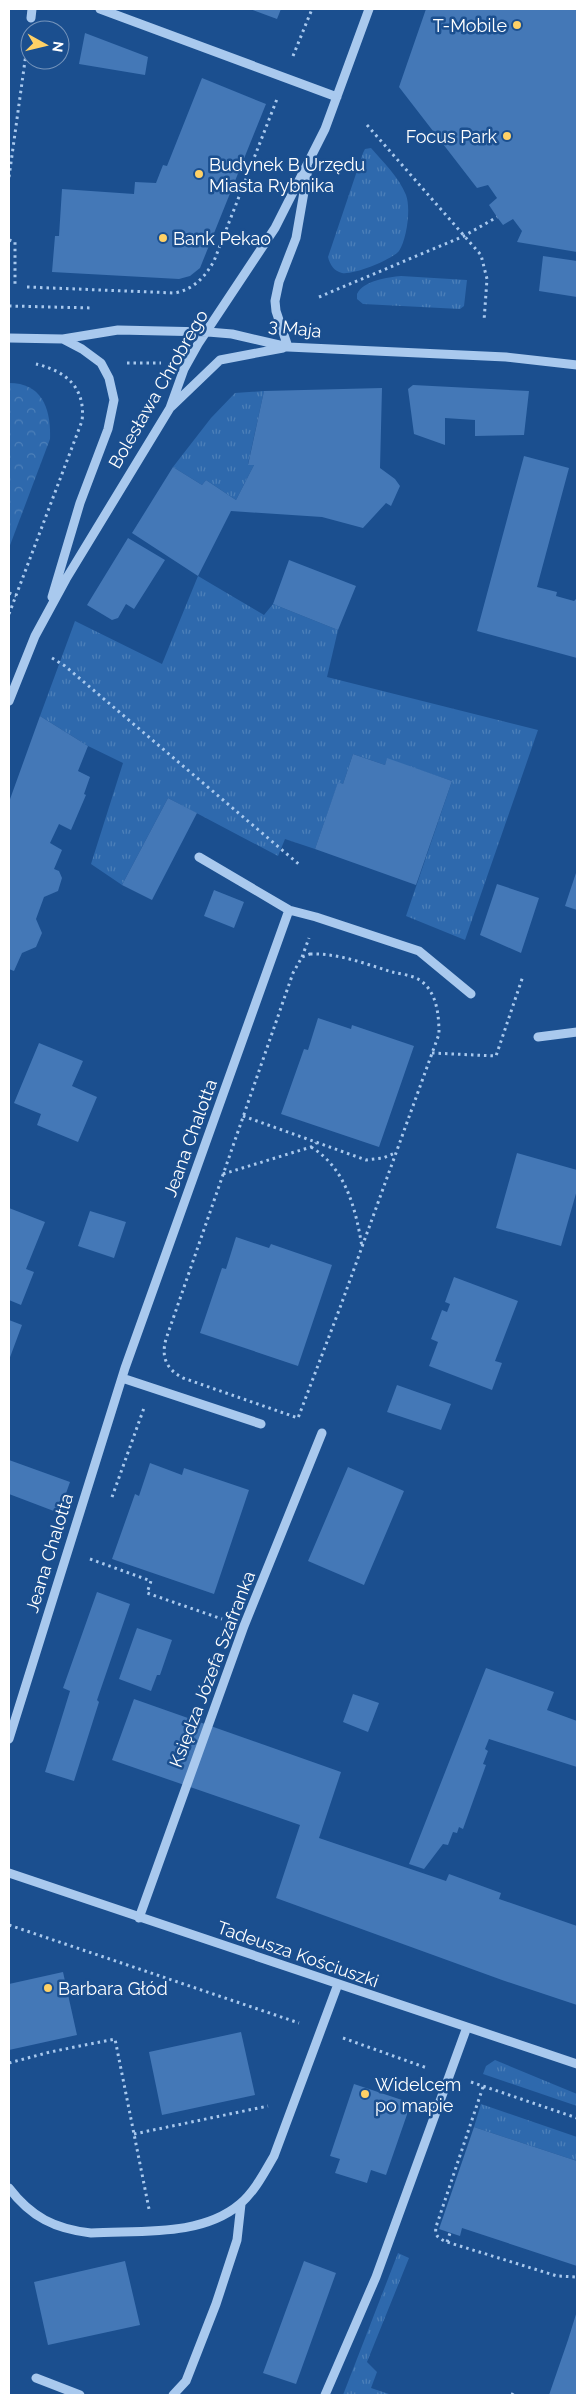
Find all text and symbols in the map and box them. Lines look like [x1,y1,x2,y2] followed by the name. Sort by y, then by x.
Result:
[433,15,507,36] place label: T-Mobile
[511,19,523,31] marker: T-Mobile
[20,20,70,70] north arrow
[49,40,67,53] text: N
[406,126,497,147] place label: Focus Park
[501,130,513,142] marker: Focus Park
[209,154,365,196] place label: Budynek B Urzędu Miasta Rybnika
[193,168,205,180] marker: Budynek B Urzędu Miasta Rybnika
[173,228,271,249] place label: Bank Pekao
[157,232,169,244] marker: Bank Pekao
[104,306,212,472] street label: Bolesława Chrobrego
[267,314,323,342] street label: 3 Maja
[159,1076,221,1200] street label: Jeana Chalotta
[21,1491,77,1615] street label: Jeana Chalotta
[165,1568,259,1770] street label: Księdza Józefa Szafranka
[215,1917,381,1991] street label: Tadeusza Kościuszki
[58,1978,168,1999] place label: Barbara Głód
[42,1982,54,1994] marker: Barbara Głód
[375,2074,461,2116] place label: Widelcem po mapie
[359,2088,371,2100] marker: Widelcem po mapie

